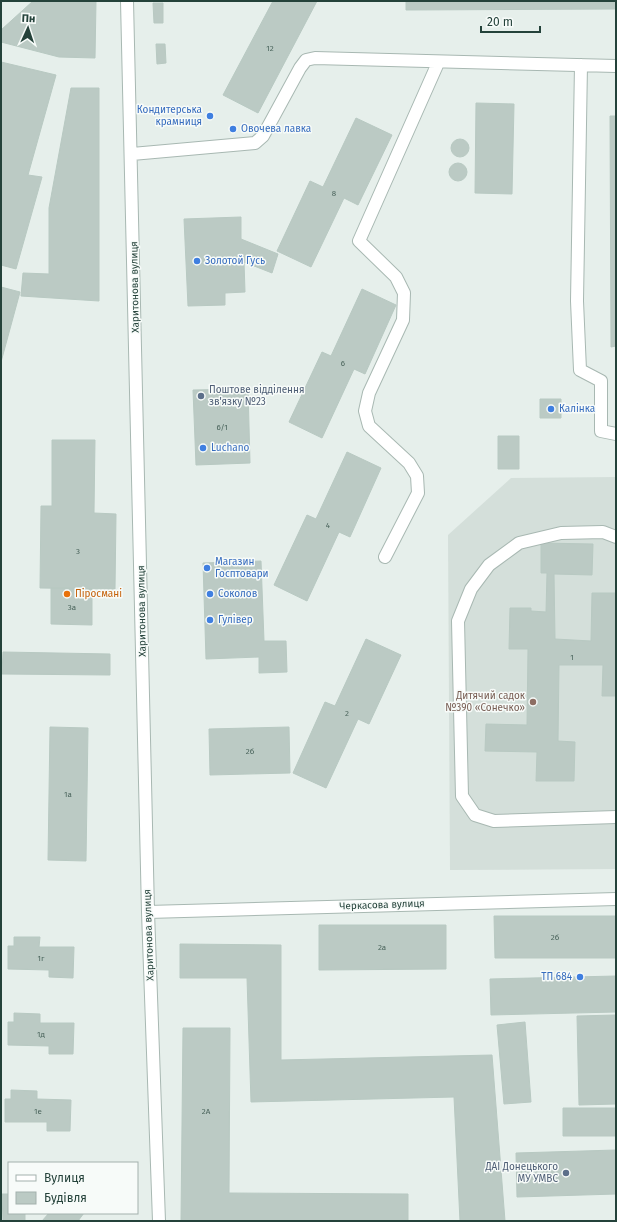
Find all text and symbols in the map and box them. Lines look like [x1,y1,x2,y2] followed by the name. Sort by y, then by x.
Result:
[8,8,48,48] north arrow
[481,8,540,34] scale bar
[21,12,36,25] text: Пн
[487,15,513,29] text: 20 m
[266,44,274,53] house number: 12
[137,104,202,128] place label: Кондитерська крамниця
[205,111,215,121] marker: Кондитерська крамниця
[241,123,311,135] place label: Овочева лавка
[228,124,238,134] marker: Овочева лавка
[332,189,337,198] house number: 8
[128,241,142,333] street label: Харитонова вулиця
[205,255,265,267] place label: Золотой Гусь
[192,256,202,266] marker: Золотой Гусь
[341,359,345,368] house number: 6
[209,383,304,408] place label: Поштове відділення зв'язку №23
[196,391,206,401] marker: Поштове відділення зв'язку №23
[559,402,595,415] place label: Калінка
[546,404,556,414] marker: Калінка
[216,423,228,432] house number: 6/1
[211,442,250,454] place label: Luchano
[198,443,208,453] marker: Luchano
[326,521,331,530] house number: 4
[76,547,80,556] house number: 3
[215,556,269,580] place label: Магазин Госптовари
[202,563,212,573] marker: Магазин Госптовари
[135,565,149,657] street label: Харитонова вулиця
[75,587,122,600] place label: Піросмані
[218,588,258,600] place label: Соколов
[62,589,72,599] marker: Піросмані
[205,589,215,599] marker: Соколов
[68,603,76,612] house number: 3а
[218,613,253,626] place label: Гулівер
[205,615,215,625] marker: Гулівер
[570,653,574,662] house number: 1
[445,690,526,714] place label: Дитячий садок №390 «Сонечко»
[528,697,538,707] marker: Дитячий садок №390 «Сонечко»
[345,709,349,718] house number: 2
[246,747,255,756] house number: 2б
[64,790,72,799] house number: 1а
[141,889,157,981] street label: Харитонова вулиця
[339,898,425,912] street label: Черкасова вулиця
[551,933,560,942] house number: 2б
[378,943,386,952] house number: 2а
[38,954,45,963] house number: 1г
[541,971,573,983] place label: ТП 684
[575,972,585,982] marker: ТП 684
[37,1030,45,1039] house number: 1д
[34,1107,42,1116] house number: 1е
[202,1107,211,1116] house number: 2А
[484,1161,558,1185] place label: ДАІ Донецького МУ УМВС
[8,1162,138,1214] legend
[561,1168,571,1178] marker: ДАІ Донецького МУ УМВС
[44,1171,85,1185] text: Вулиця
[44,1191,87,1205] text: Будівля

